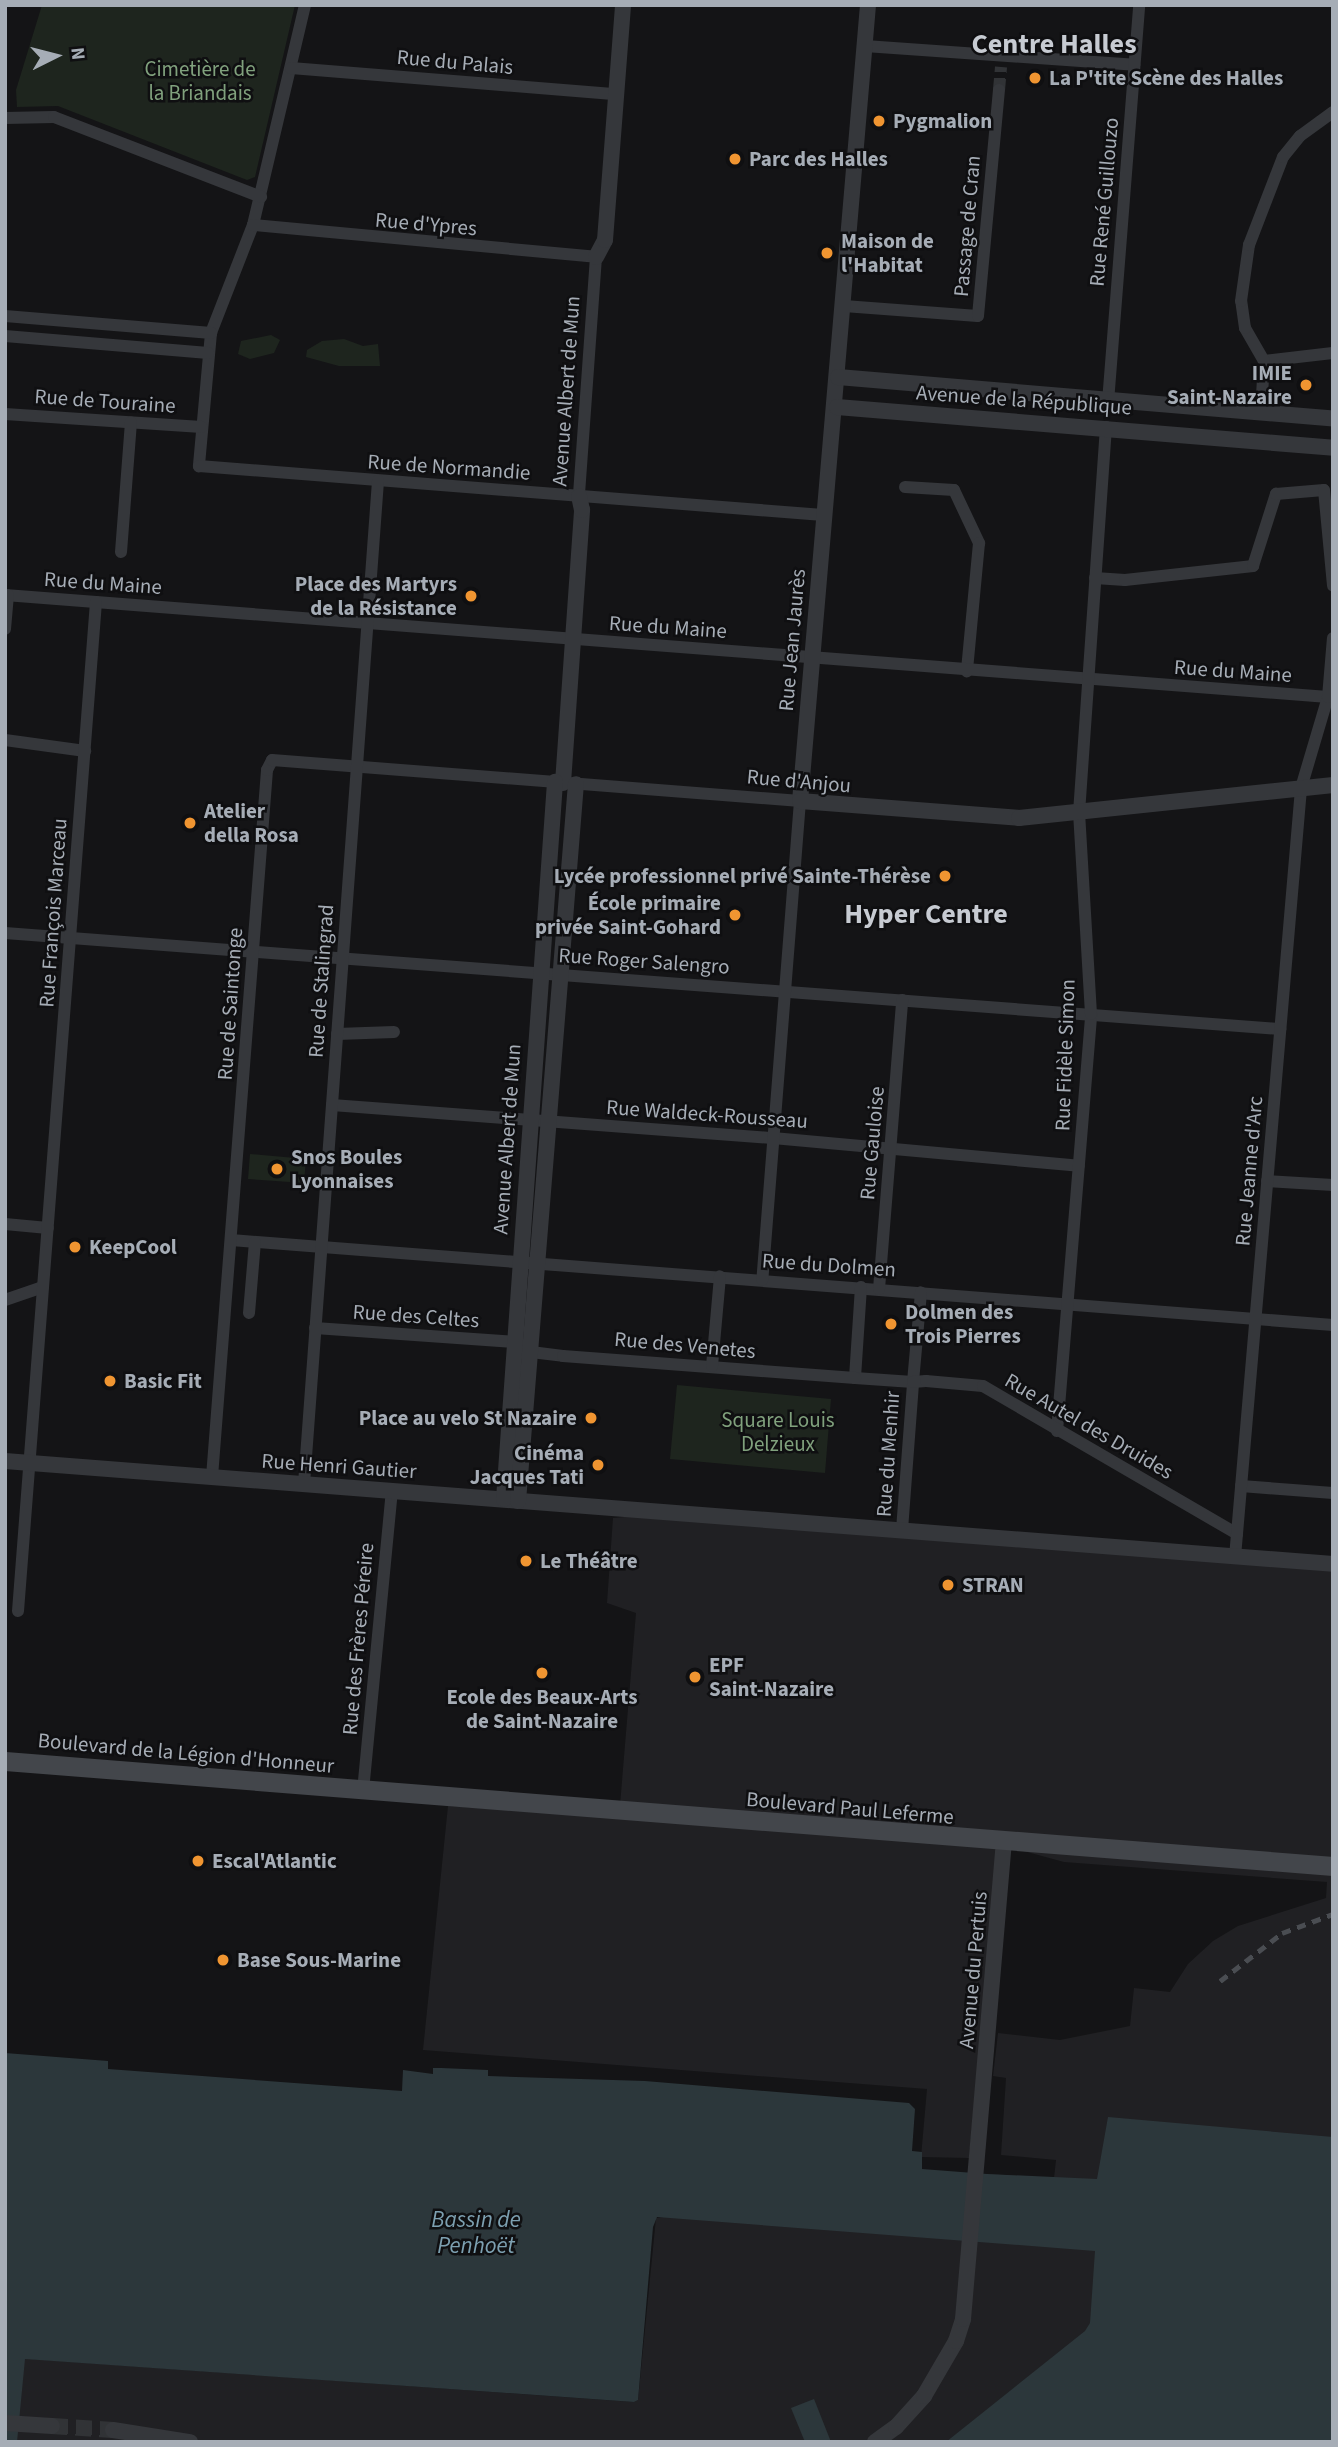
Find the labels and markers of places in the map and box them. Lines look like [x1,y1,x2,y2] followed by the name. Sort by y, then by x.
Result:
[1049,65,1283,91] place label: La P'tite Scène des Halles
[1027,70,1043,86] marker: La P'tite Scène des Halles
[893,108,992,134] place label: Pygmalion
[871,113,887,129] marker: Pygmalion
[749,146,888,172] place label: Parc des Halles
[727,151,743,167] marker: Parc des Halles
[841,228,934,278] place label: Maison de l'Habitat
[819,245,835,261] marker: Maison de l'Habitat
[1167,360,1292,410] place label: IMIE Saint-Nazaire
[1298,377,1314,393] marker: IMIE Saint-Nazaire
[295,571,457,621] place label: Place des Martyrs de la Résistance
[463,588,479,604] marker: Place des Martyrs de la Résistance
[204,798,299,848] place label: Atelier della Rosa
[182,815,198,831] marker: Atelier della Rosa
[554,863,931,889] place label: Lycée professionnel privé Sainte-Thérèse
[937,868,953,884] marker: Lycée professionnel privé Sainte-Thérèse
[535,890,721,940] place label: École primaire privée Saint-Gohard
[727,907,743,923] marker: École primaire privée Saint-Gohard
[291,1144,402,1194] place label: Snos Boules Lyonnaises
[269,1161,285,1177] marker: Snos Boules Lyonnaises
[89,1234,177,1260] place label: KeepCool
[67,1239,83,1255] marker: KeepCool
[905,1299,1021,1349] place label: Dolmen des Trois Pierres
[883,1316,899,1332] marker: Dolmen des Trois Pierres
[124,1368,202,1394] place label: Basic Fit
[102,1373,118,1389] marker: Basic Fit
[359,1405,577,1431] place label: Place au velo St Nazaire
[583,1410,599,1426] marker: Place au velo St Nazaire
[470,1440,584,1490] place label: Cinéma Jacques Tati
[590,1457,606,1473] marker: Cinéma Jacques Tati
[540,1548,638,1574] place label: Le Théâtre
[518,1553,534,1569] marker: Le Théâtre
[962,1572,1024,1598] place label: STRAN
[940,1577,956,1593] marker: STRAN
[709,1652,834,1702] place label: EPF Saint-Nazaire
[534,1665,550,1681] marker: Ecole des Beaux-Arts de Saint-Nazaire
[687,1669,703,1685] marker: EPF Saint-Nazaire
[447,1684,637,1734] place label: Ecole des Beaux-Arts de Saint-Nazaire
[212,1848,337,1874] place label: Escal'Atlantic
[190,1853,206,1869] marker: Escal'Atlantic
[237,1947,401,1973] place label: Base Sous-Marine
[215,1952,231,1968] marker: Base Sous-Marine

